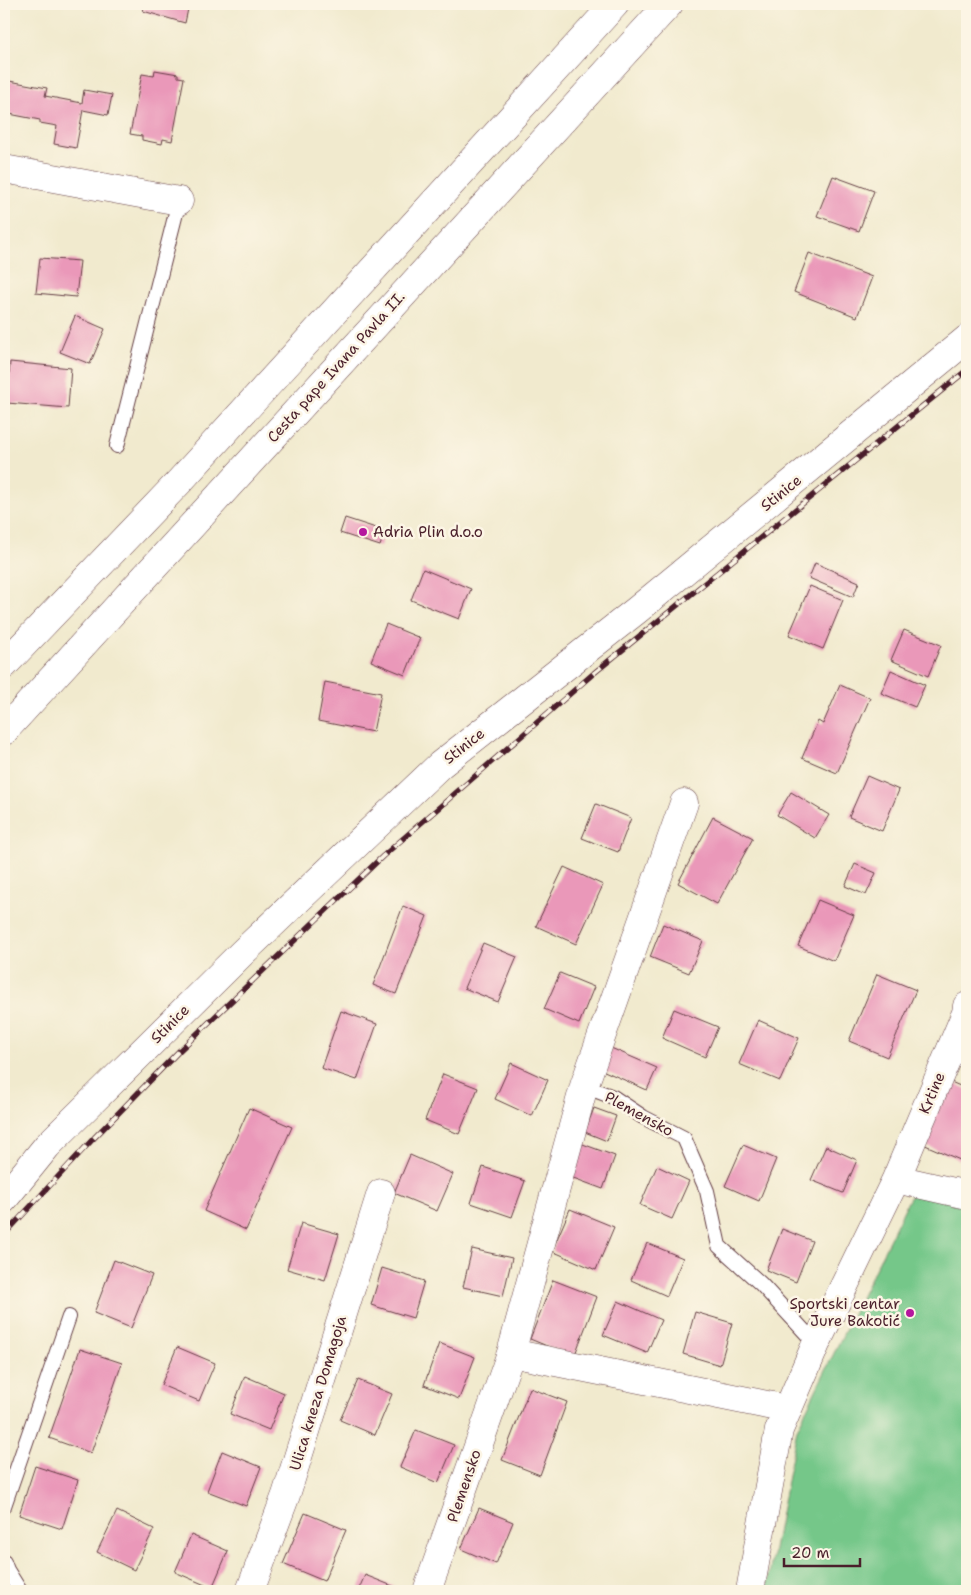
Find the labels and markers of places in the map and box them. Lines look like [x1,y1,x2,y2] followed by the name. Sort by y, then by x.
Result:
[373,522,483,542] place label: Adria Plin d.o.o
[357,526,369,538] marker: Adria Plin d.o.o
[790,1294,900,1331] place label: Sportski centar Jure Bakotić
[904,1307,916,1319] marker: Sportski centar Jure Bakotić

